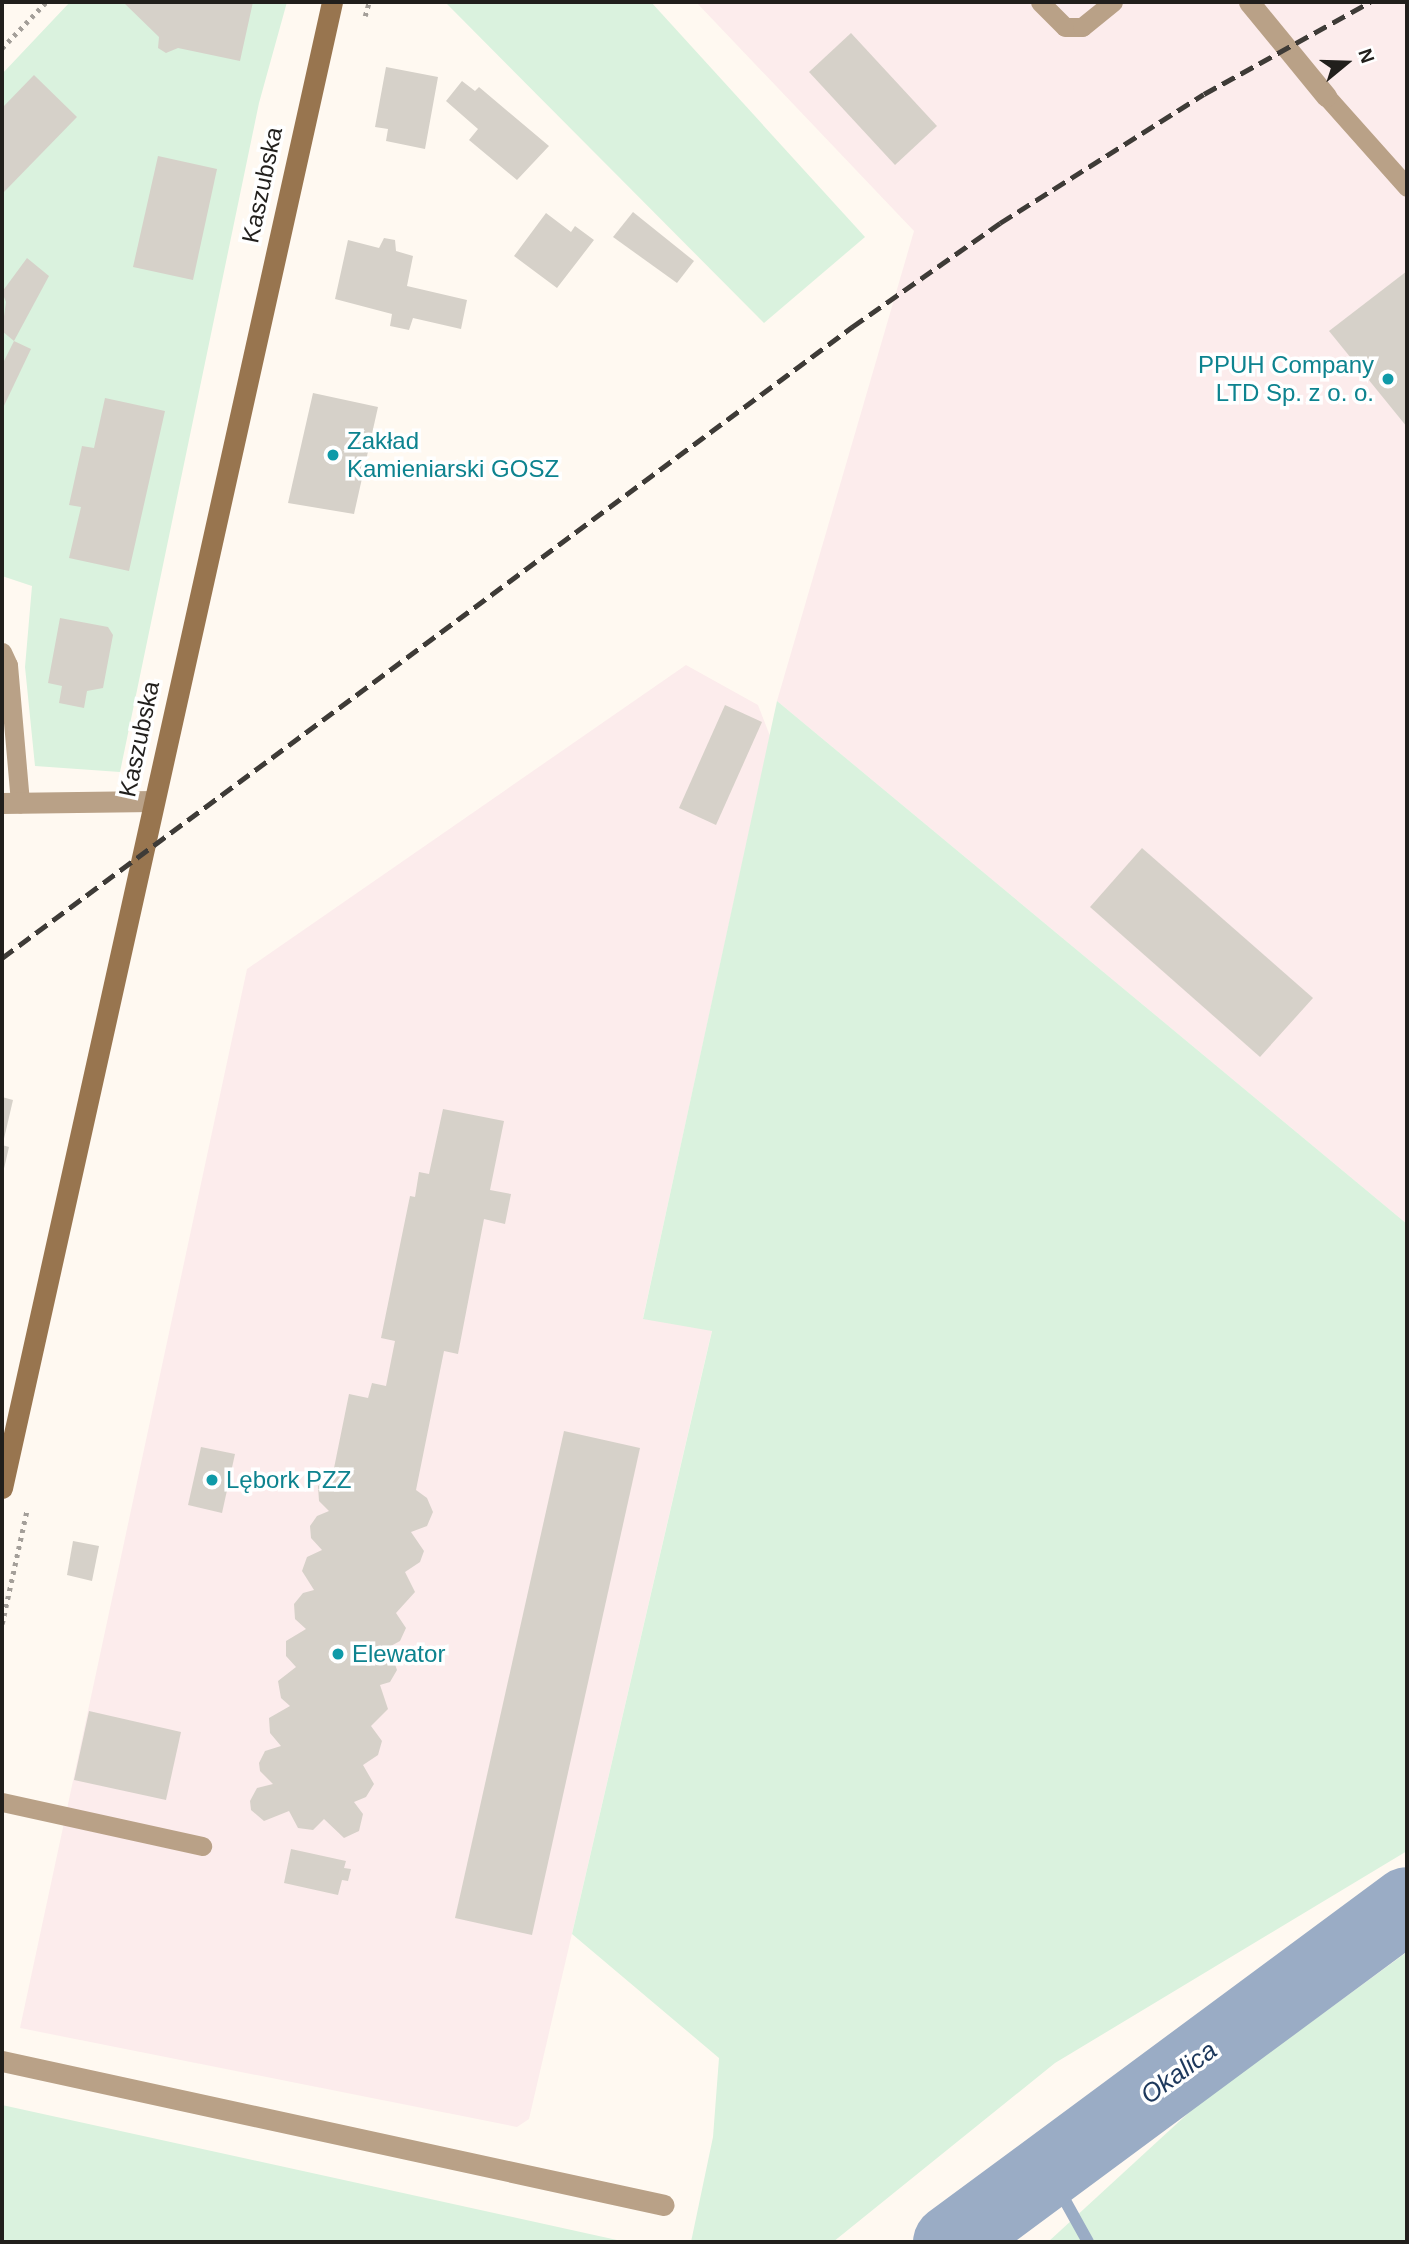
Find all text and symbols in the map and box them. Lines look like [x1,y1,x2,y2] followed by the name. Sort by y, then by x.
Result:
[1311,28,1381,98] north arrow
[1354,46,1378,66] text: N
[236,125,288,245] street label: Kaszubska
[1198,351,1374,407] place label: PPUH Company LTD Sp. z o. o.
[1380,371,1396,387] marker: PPUH Company LTD Sp. z o. o.
[347,427,559,483] place label: Zakład Kamieniarski GOSZ
[325,447,341,463] marker: Zakład Kamieniarski GOSZ
[113,679,165,799] street label: Kaszubska
[226,1466,351,1494] place label: Lębork PZZ
[204,1472,220,1488] marker: Lębork PZZ
[352,1640,445,1668] place label: Elewator
[330,1646,346,1662] marker: Elewator
[1135,2035,1223,2111] water label: Okalica

